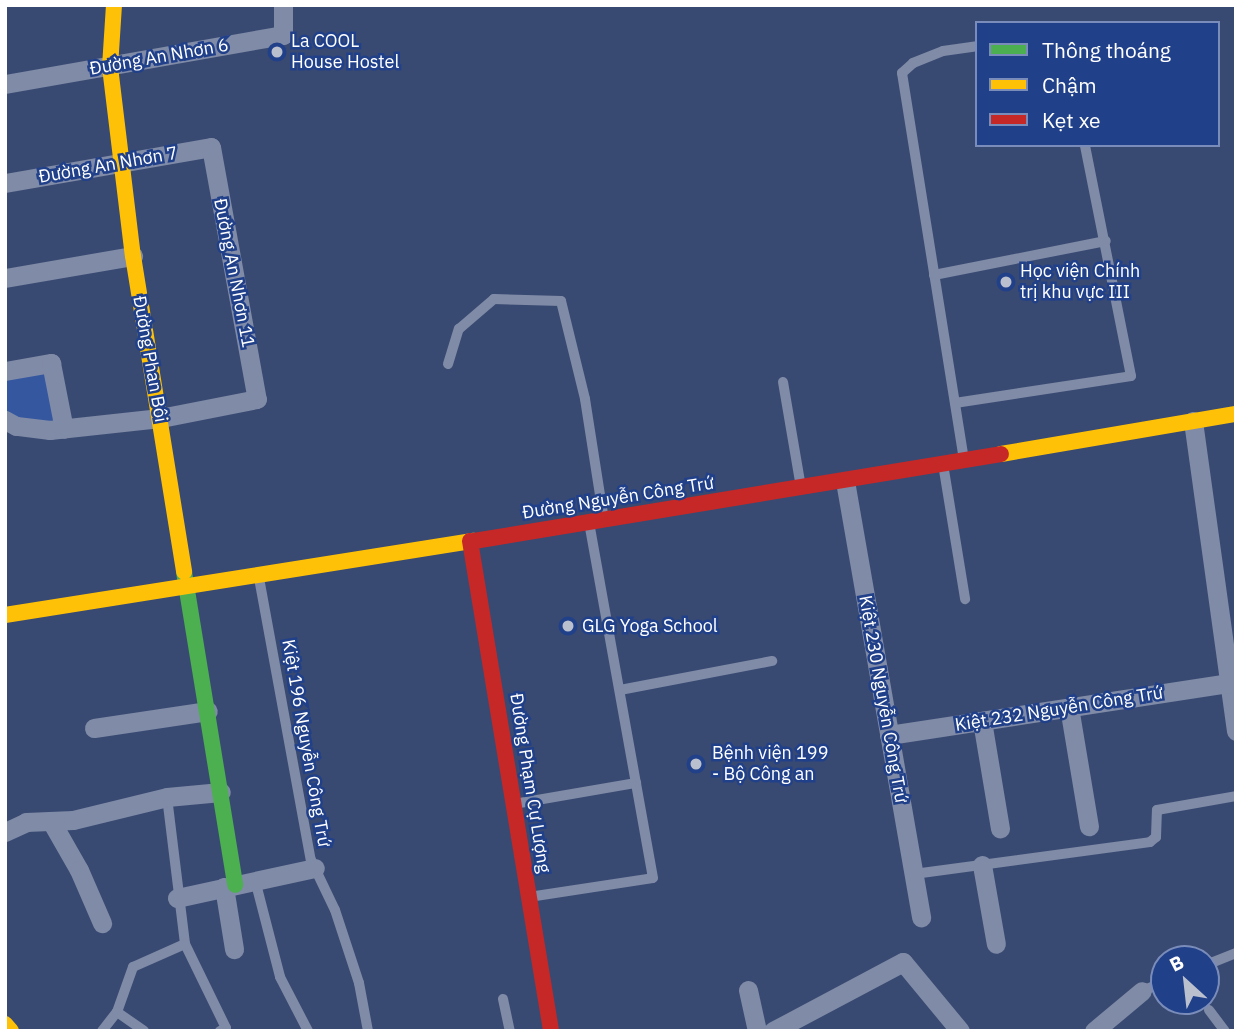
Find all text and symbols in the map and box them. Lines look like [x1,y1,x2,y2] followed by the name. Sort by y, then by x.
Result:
[975,21,1220,147] legend
[291,31,399,74] place label: La COOL House Hostel
[88,34,230,80] street label: Đường An Nhơn 6
[1042,36,1171,64] text: Thông thoáng
[269,44,285,60] marker: La COOL House Hostel
[1042,71,1097,99] text: Chậm
[1042,106,1101,134] text: Kẹt xe
[37,142,179,188] street label: Đường An Nhơn 7
[209,197,259,349] street label: Đường An Nhơn 11
[1020,261,1140,304] place label: Học viện Chính trị khu vực III
[998,274,1014,290] marker: Học viện Chính trị khu vực III
[128,294,172,424] street label: Đường Phan Bôi
[521,472,715,524] street label: Đường Nguyễn Công Trứ
[854,594,912,804] street label: Kiệt 230 Nguyễn Công Trứ
[582,615,718,637] place label: GLG Yoga School
[560,618,576,634] marker: GLG Yoga School
[277,638,335,848] street label: Kiệt 196 Nguyễn Công Trứ
[954,682,1164,736] street label: Kiệt 232 Nguyễn Công Trứ
[505,692,555,874] street label: Đường Phạm Cự Lượng
[712,743,828,786] place label: Bệnh viện 199 - Bộ Công an
[686,754,706,774] marker: Bệnh viện 199 - Bộ Công an
[1150,945,1220,1015] north arrow
[1165,949,1187,977] text: B

